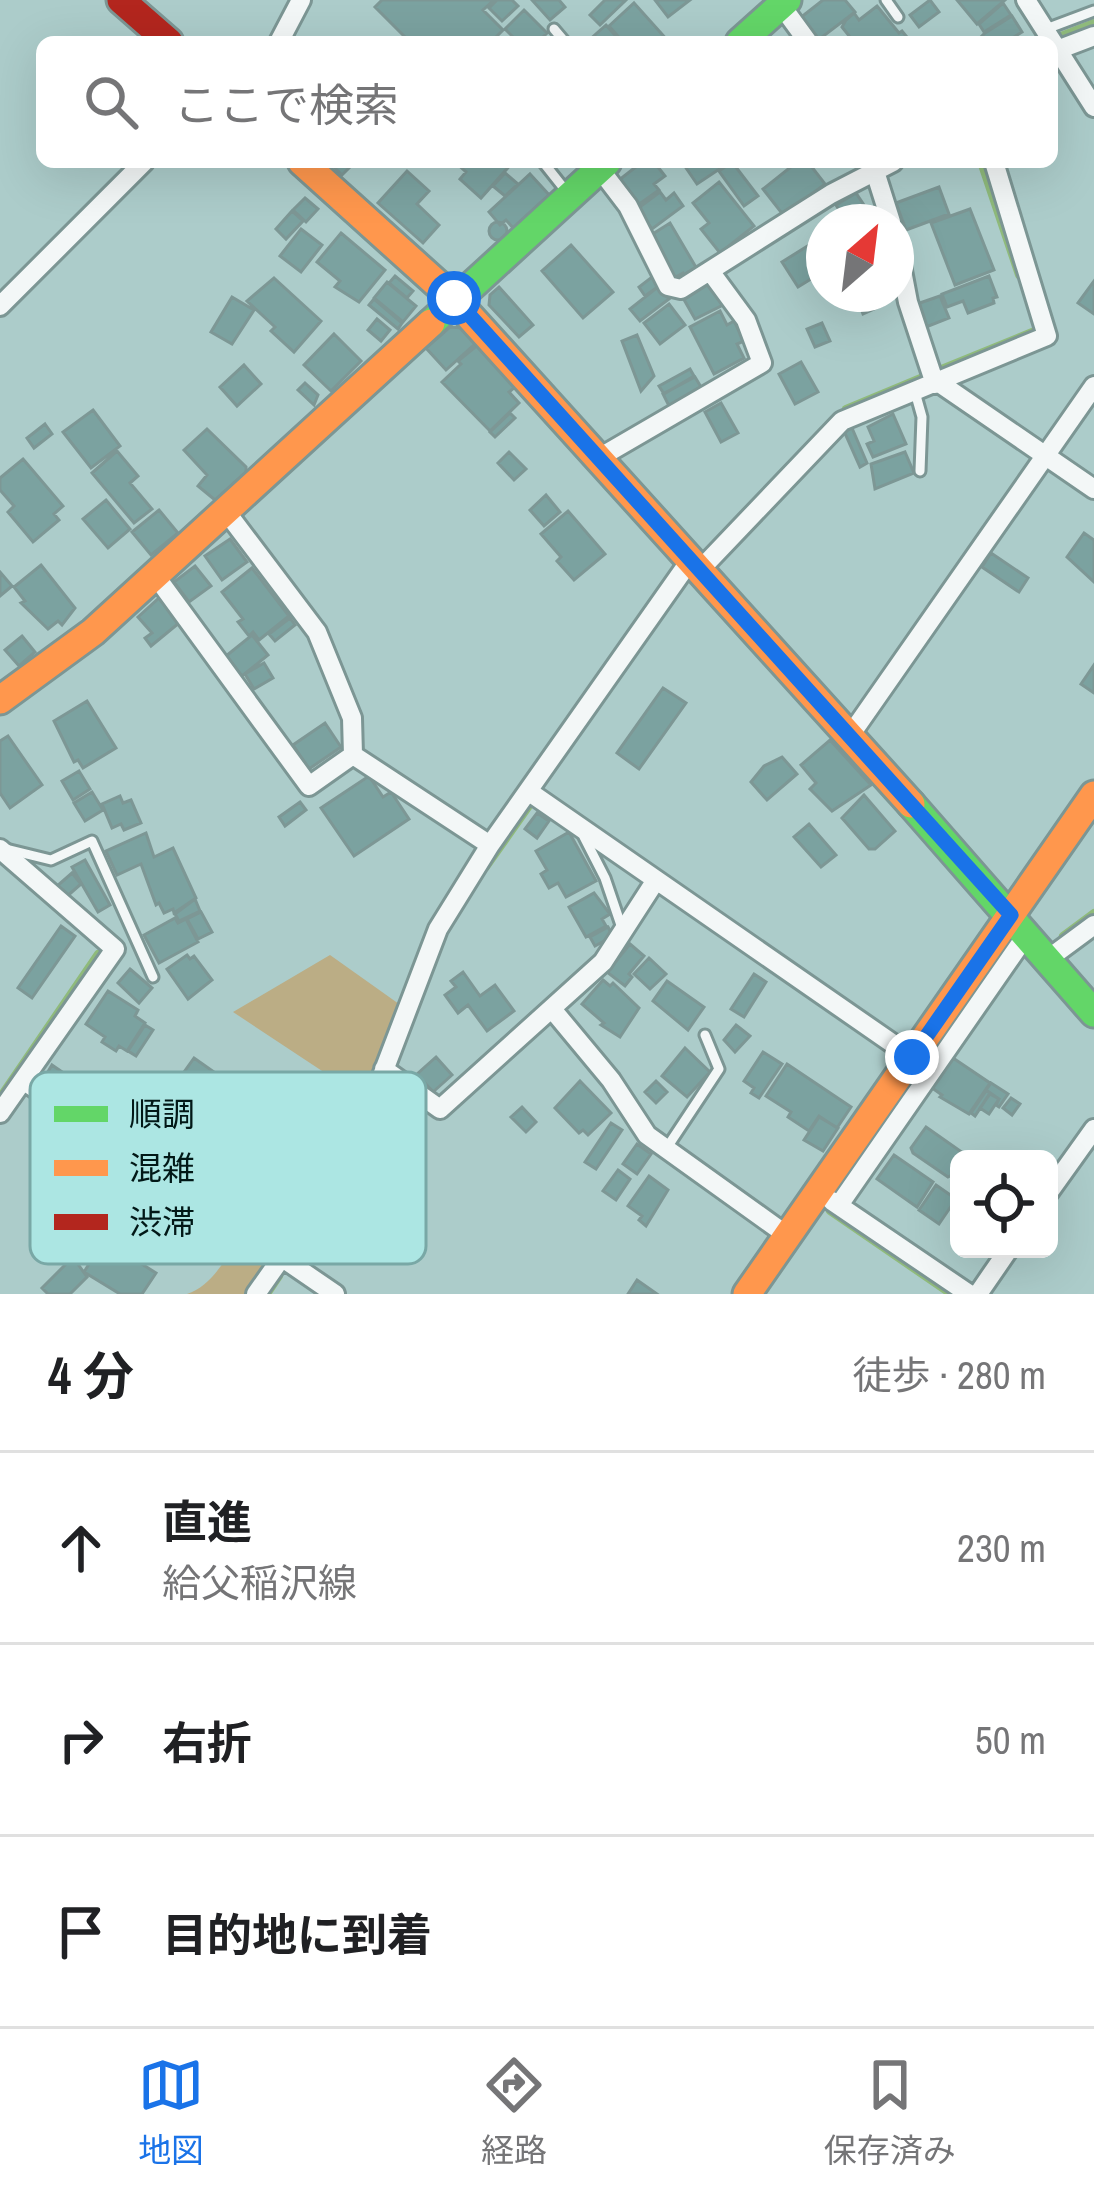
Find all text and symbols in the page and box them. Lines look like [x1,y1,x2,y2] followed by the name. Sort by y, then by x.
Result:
[36,36,1058,168] search box
[78,69,144,135] icon: search
[174,74,399,135] text: ここで検索
[806,204,914,312] north arrow
[427,271,481,325] route start
[885,1030,939,1084] route end
[30,1072,426,1264] legend
[129,1092,195,1136] text: 順調
[129,1146,195,1190] text: 混雑
[950,1150,1058,1258] map controls
[950,1150,1058,1258] button: locate
[129,1200,195,1244] text: 渋滞
[48,1341,134,1410] text: 4 分
[852,1349,1046,1401] text: 徒歩 · 280 m
[162,1491,252,1552] text: 直進
[48,1515,114,1581] icon: ahead
[957,1522,1046,1574] text: 230 m
[162,1557,357,1609] text: 給父稲沢線
[48,1707,114,1773] icon: right
[162,1712,252,1773] text: 右折
[975,1714,1046,1766] text: 50 m
[48,1899,114,1965] icon: arrive
[162,1904,432,1965] text: 目的地に到着
[138,2052,204,2172] tab: 地図
[481,2052,547,2172] tab: 経路
[824,2052,956,2172] tab: 保存済み

